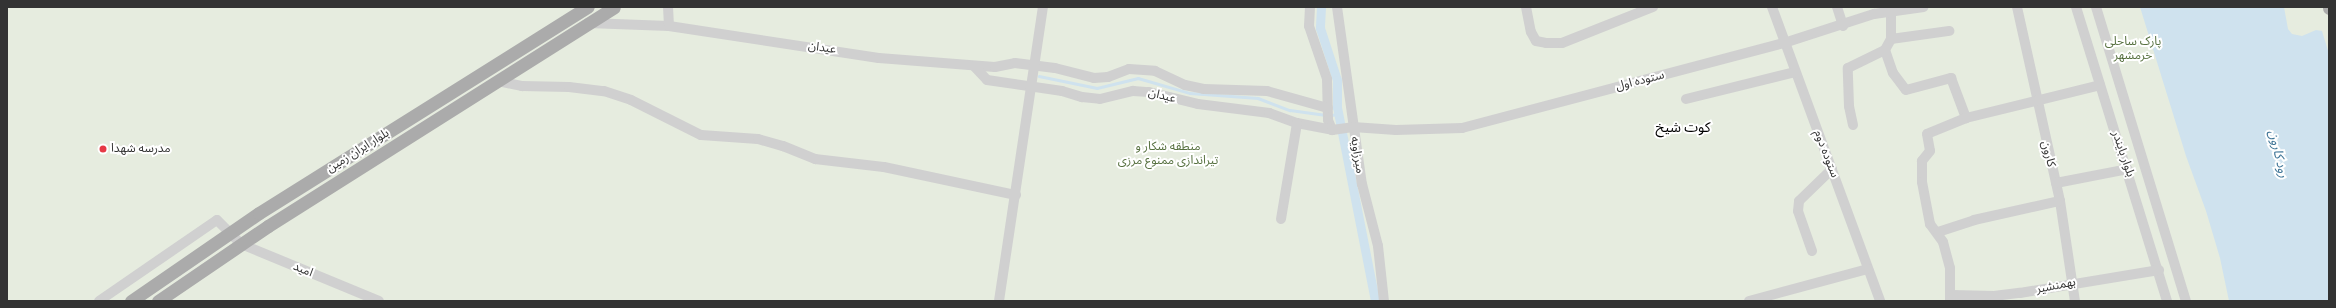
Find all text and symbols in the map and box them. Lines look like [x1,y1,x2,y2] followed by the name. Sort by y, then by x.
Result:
[2105,35,2161,63] park label: پارک ساحلی خرمشهر
[807,39,837,57] street label: عیدان
[1614,68,1666,94] street label: ستوده اول
[1147,86,1177,106] street label: عیدان
[1656,120,1710,136] district label: کوت شیخ
[324,126,392,176] street label: بلوار ایران زمین
[1810,128,1842,180] street label: ستوده دوم
[2108,129,2138,179] street label: بلوار بایندر
[2265,129,2291,179] water label: رود کارون
[1347,135,1367,175] street label: میرزاویه
[2038,139,2058,169] street label: کارون
[1118,140,1218,168] park label: منطقه شکار و تیراندازی ممنوع مرزی
[111,142,171,156] place label: مدرسه شهدا
[98,144,108,154] marker: مدرسه شهدا
[291,260,315,280] street label: امید
[2035,275,2077,297] street label: بهمنشیر

